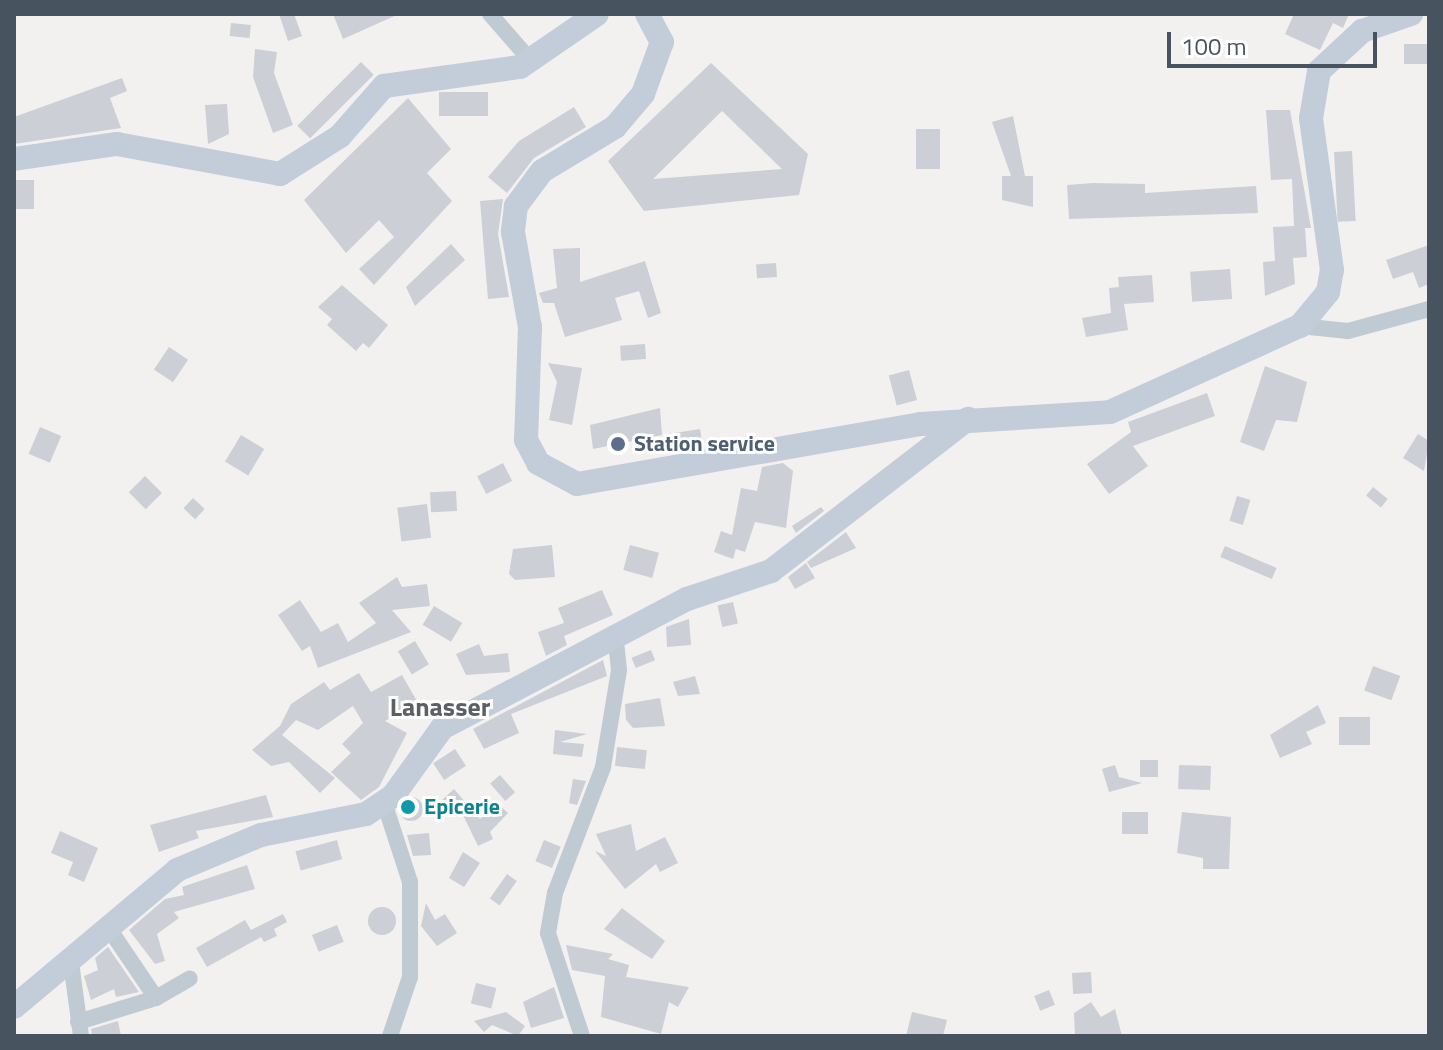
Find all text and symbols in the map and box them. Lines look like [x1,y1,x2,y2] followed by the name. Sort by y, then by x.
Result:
[1171,16,1381,66] scale bar
[1181,28,1247,64] text: 100 m
[634,431,775,457] place label: Station service
[609,435,627,453] marker: Station service
[390,691,490,723] district label: Lanasser
[424,794,500,820] place label: Epicerie
[399,798,417,816] marker: Epicerie

